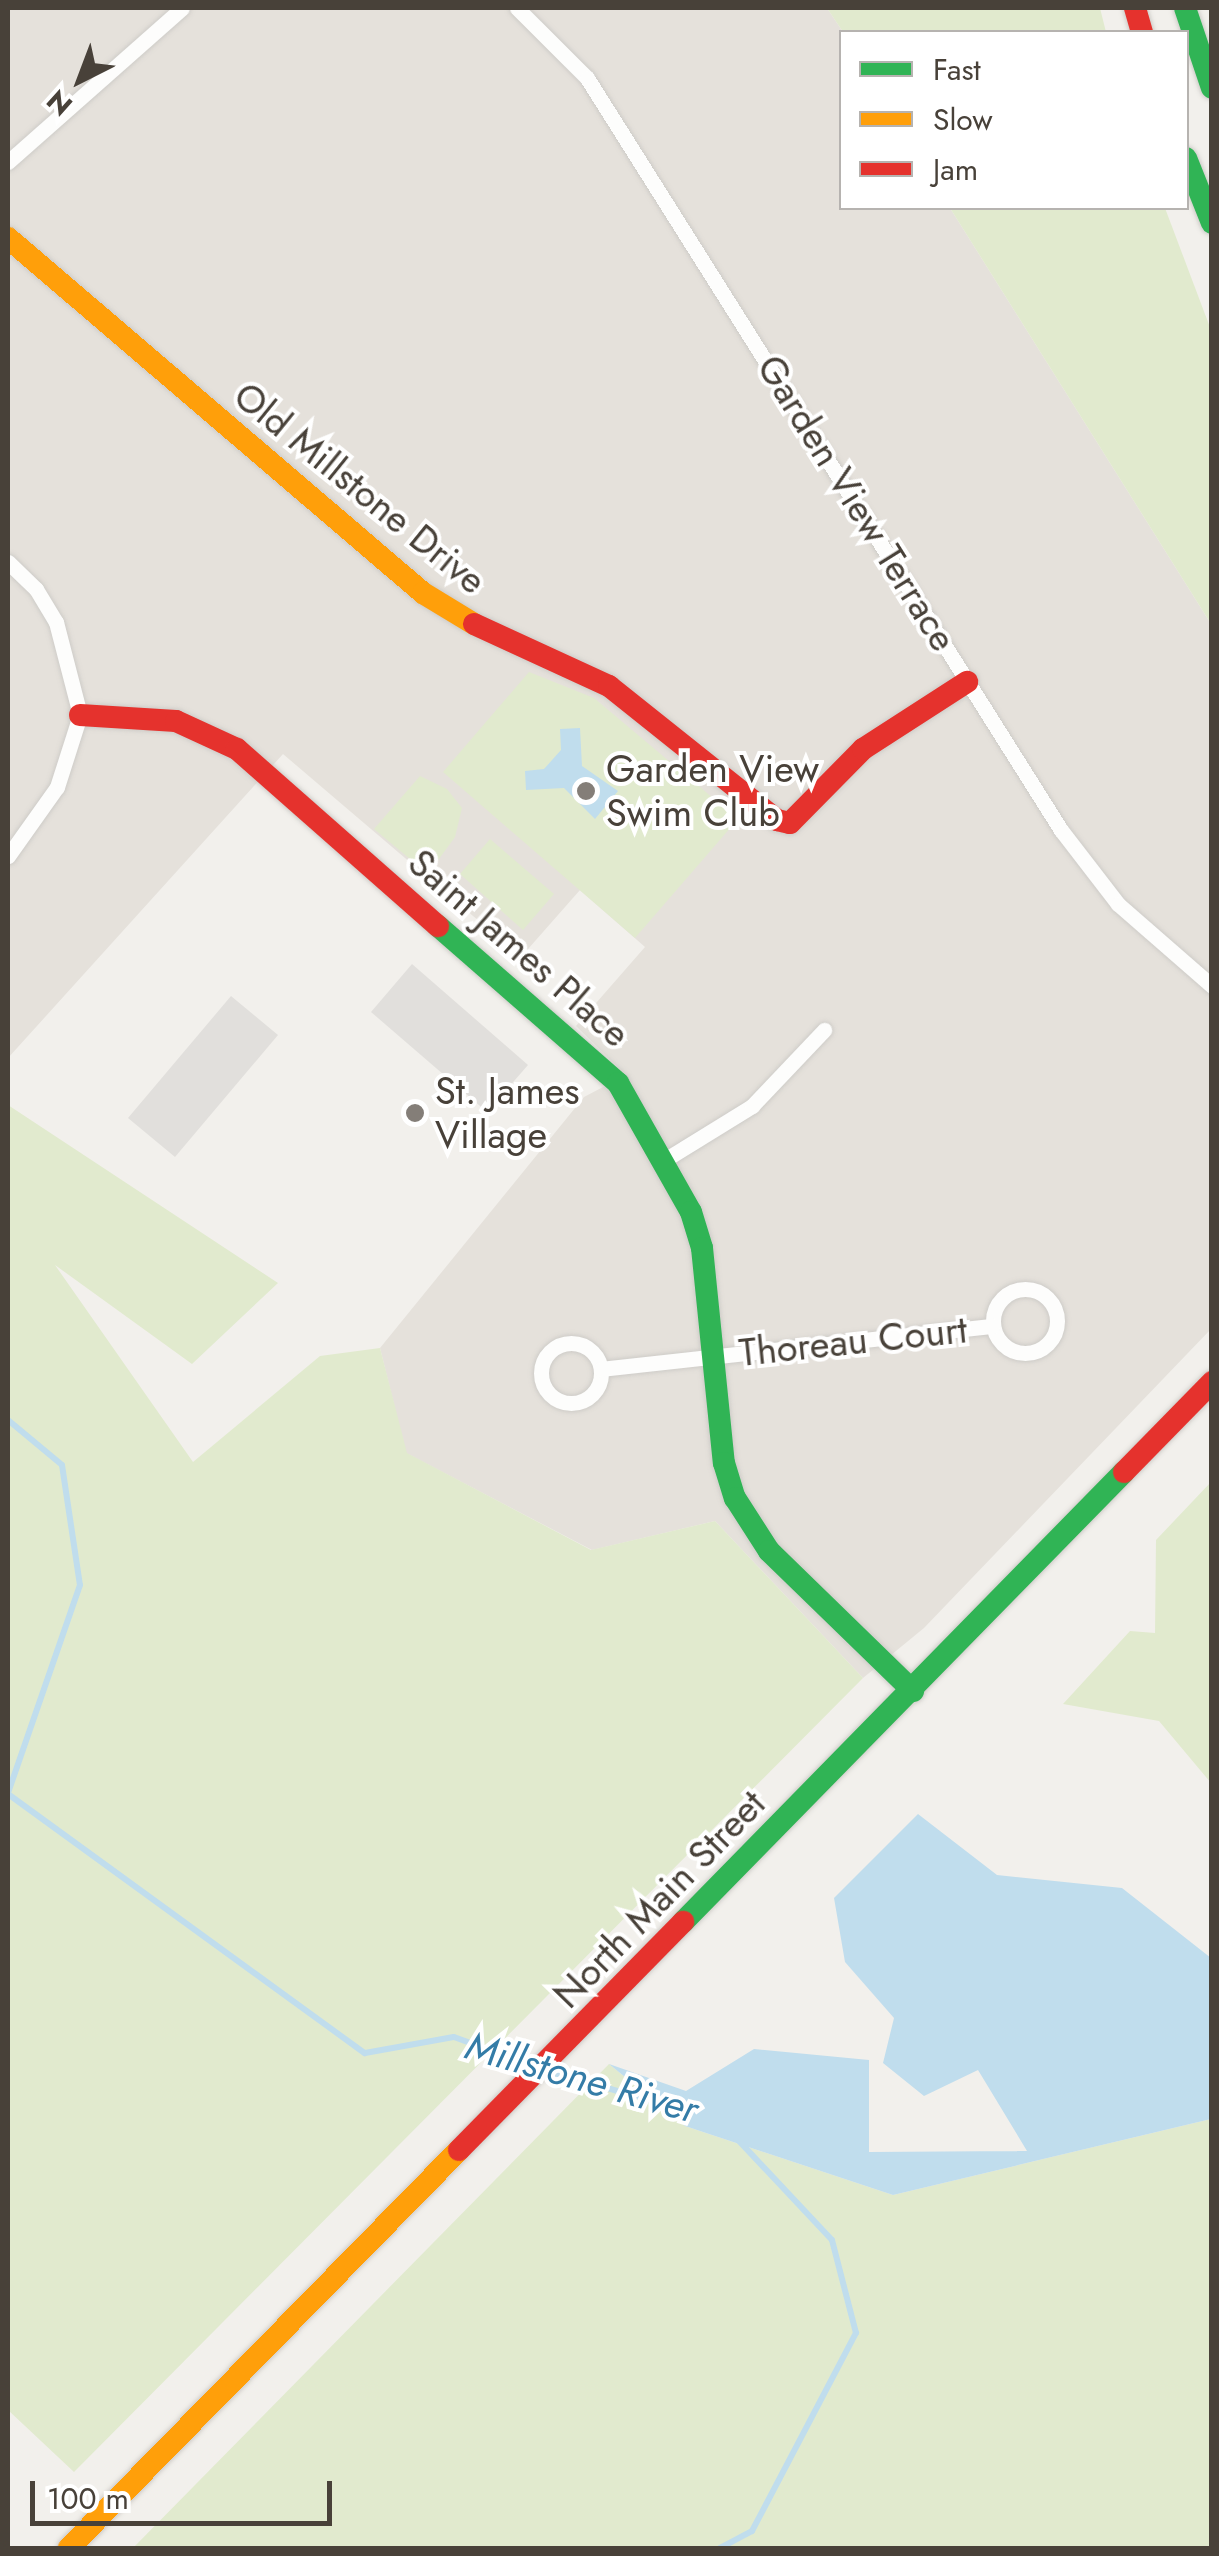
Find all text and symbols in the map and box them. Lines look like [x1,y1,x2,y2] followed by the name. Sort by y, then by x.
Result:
[30,30,130,130] north arrow
[839,30,1189,210] legend
[933,48,981,91] text: Fast
[38,80,82,125] text: N
[933,98,993,141] text: Slow
[933,148,978,191] text: Jam
[748,347,966,659] street label: Garden View Terrace
[225,373,495,603] street label: Old Millstone Drive
[606,746,819,836] place label: Garden View Swim Club
[575,780,597,802] marker: Garden View Swim Club
[399,839,639,1057] street label: Saint James Place
[435,1068,580,1158] place label: St. James Village
[404,1102,426,1124] marker: St. James Village
[737,1306,969,1376] street label: Thoreau Court
[544,1781,774,2017] street label: North Main Street
[460,2021,704,2133] water label: Millstone River
[35,2461,338,2523] scale bar
[47,2477,129,2520] text: 100 m

